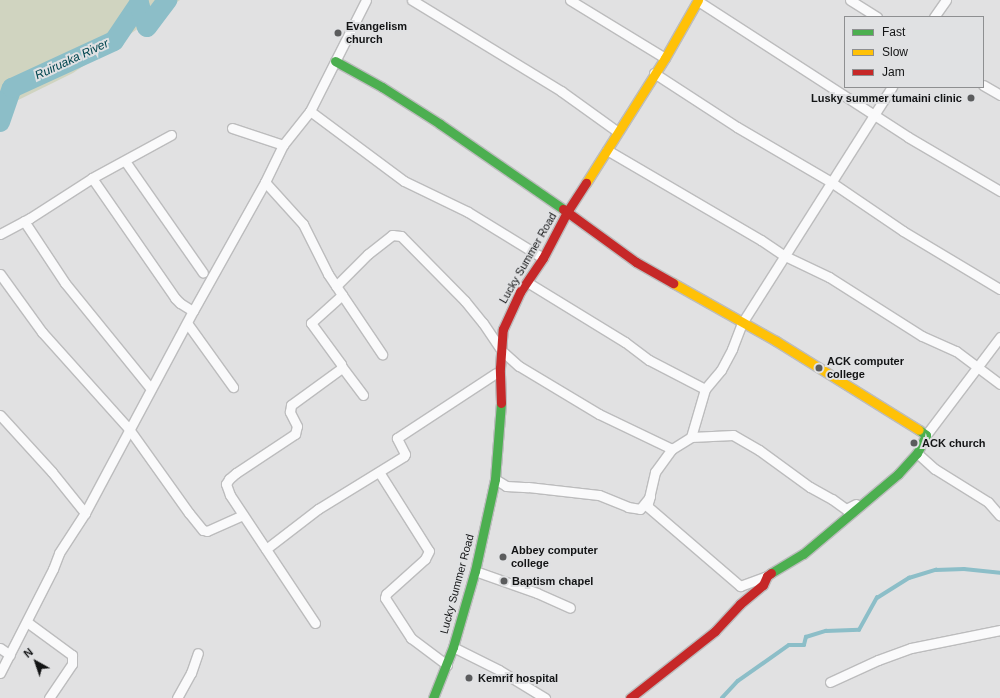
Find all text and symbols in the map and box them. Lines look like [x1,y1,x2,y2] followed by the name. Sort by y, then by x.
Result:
[844,16,984,88] legend
[346,20,407,46] place label: Evangelism church
[882,25,905,39] text: Fast
[333,28,343,38] marker: Evangelism church
[33,37,111,83] water label: Ruiruaka River
[882,45,908,59] text: Slow
[882,65,905,79] text: Jam
[811,91,962,105] place label: Lusky summer tumaini clinic
[965,92,977,104] marker: Lusky summer tumaini clinic
[497,210,559,306] street label: Lucky Summer Road
[827,355,904,381] place label: ACK computer college
[814,363,824,373] marker: ACK computer college
[922,436,986,450] place label: ACK church
[909,438,919,448] marker: ACK church
[437,533,477,635] street label: Lucky Summer Road
[511,544,598,570] place label: Abbey computer college
[498,552,508,562] marker: Abbey computer college
[512,574,593,588] place label: Baptism chapel
[499,576,509,586] marker: Baptism chapel
[16,642,56,682] north arrow
[21,646,35,660] text: N
[478,671,558,685] place label: Kemrif hospital
[463,672,475,684] marker: Kemrif hospital

